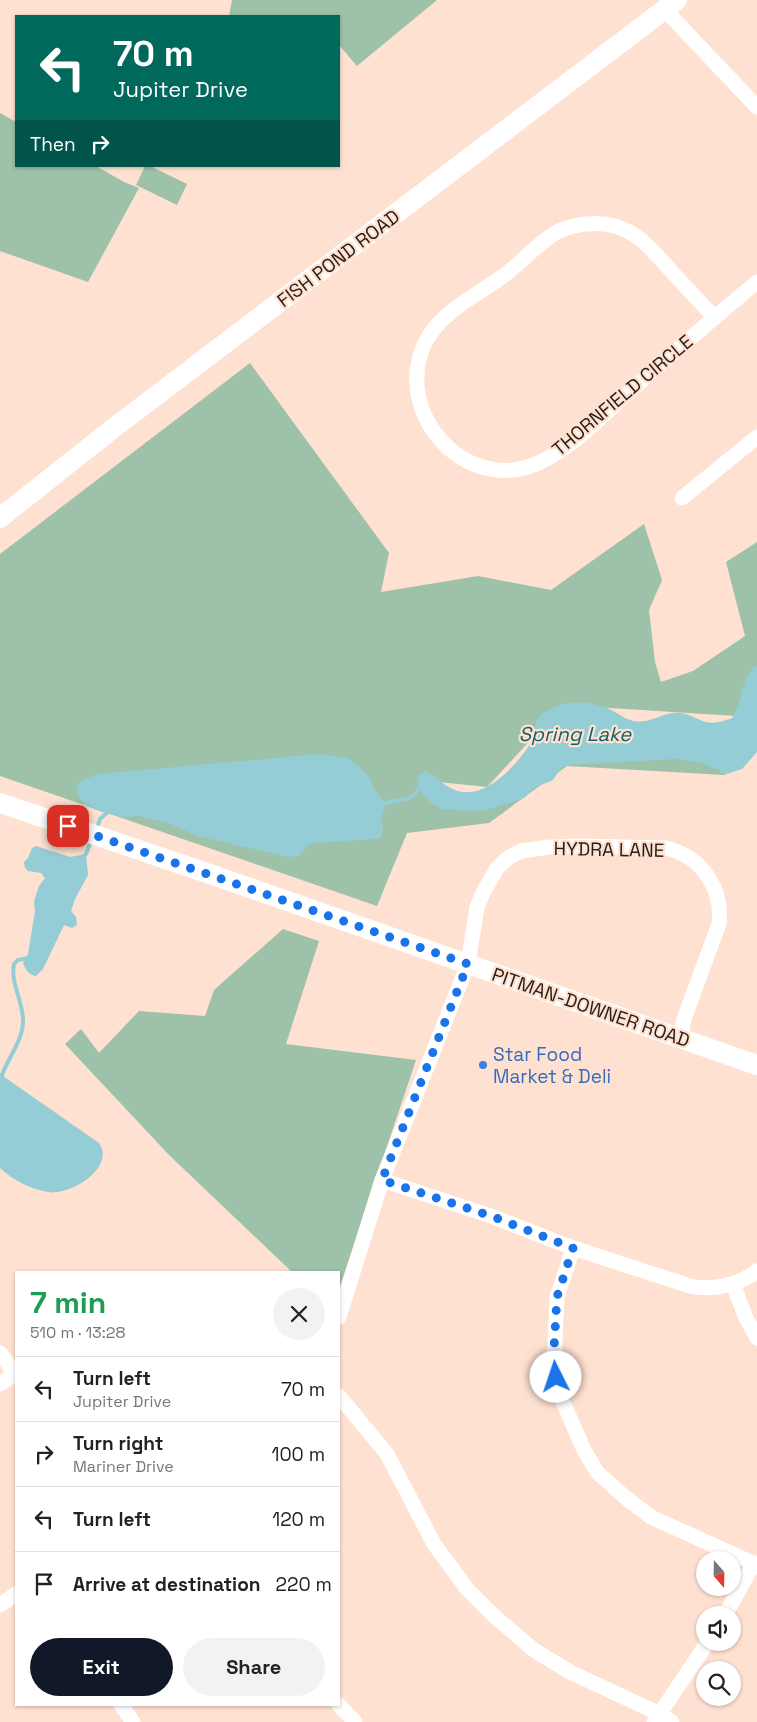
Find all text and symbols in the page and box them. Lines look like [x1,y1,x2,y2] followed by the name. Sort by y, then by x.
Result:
[113,32,194,76] text: 70 m
[30,35,95,100] icon: left
[113,75,248,103] text: Jupiter Drive
[86,130,114,158] icon: right
[30,132,76,157] text: Then
[272,204,405,313] street label: FISH POND ROAD
[547,329,698,462] street label: THORNFIELD CIRCLE
[519,721,632,747] water label: Spring Lake
[47,805,89,847] pin
[54,812,82,840] icon: arrive
[553,836,665,863] street label: HYDRA LANE
[488,962,693,1053] street label: PITMAN-DOWNER ROAD
[493,1042,611,1089] place label: Star Food Market & Deli
[477,1059,489,1071] marker: Star Food Market & Deli
[30,1283,106,1322] text: 7 min
[273,1288,325,1340] button: close
[30,1322,125,1343] text: 510 m · 13:28
[529,1350,581,1402] position arrow
[73,1366,151,1391] text: Turn left
[30,1375,58,1403] icon: left
[281,1377,325,1402] text: 70 m
[73,1391,171,1412] text: Jupiter Drive
[73,1431,163,1456] text: Turn right
[30,1440,58,1468] icon: right
[271,1442,325,1467] text: 100 m
[73,1456,174,1477] text: Mariner Drive
[30,1505,58,1533] icon: left
[73,1507,151,1532] text: Turn left
[272,1507,325,1532] text: 120 m
[696,1551,741,1596] north arrow
[696,1551,741,1706] map controls
[30,1570,58,1598] icon: arrive
[73,1572,261,1597] text: Arrive at destination
[276,1572,332,1597] text: 220 m
[696,1606,741,1651] button: sound
[30,1638,173,1696] button: Exit
[183,1638,325,1696] button: Share
[696,1661,741,1706] button: search

